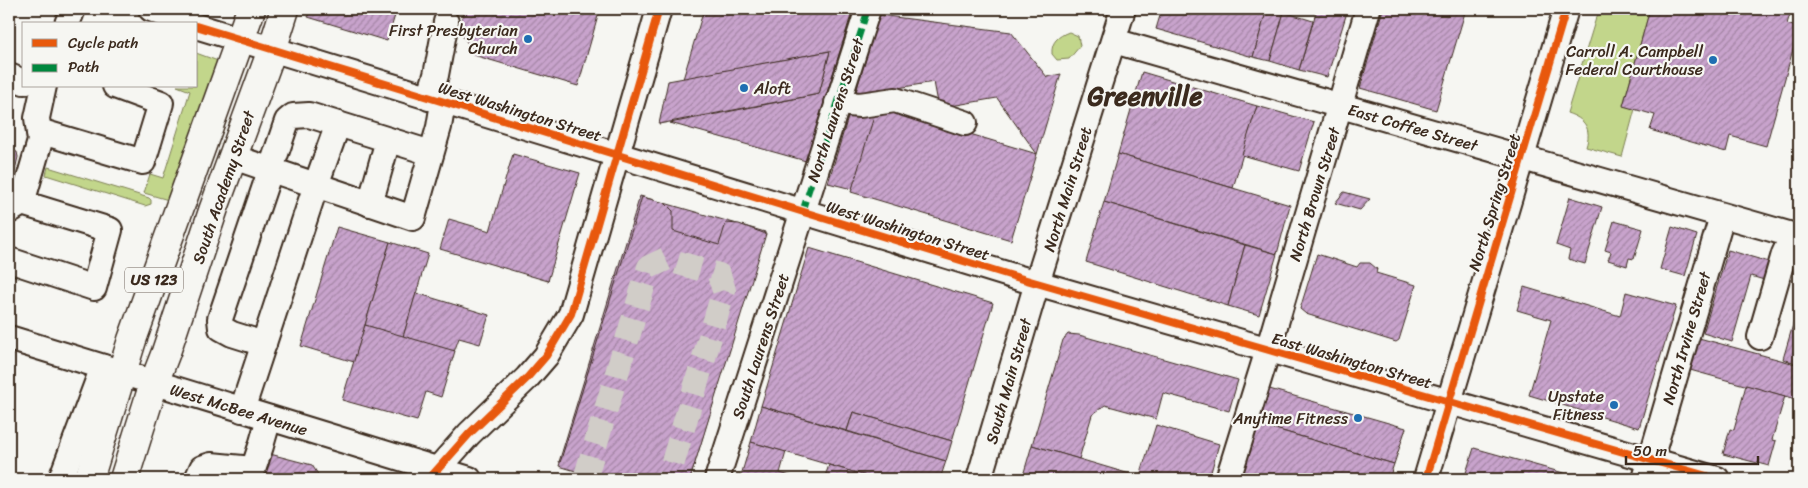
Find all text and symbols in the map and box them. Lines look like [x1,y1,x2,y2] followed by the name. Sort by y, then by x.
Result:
[389,16,518,63] place label: First Presbyterian Church
[22,22,198,88] legend
[68,30,139,56] text: Cycle path
[522,33,534,45] marker: First Presbyterian Church
[799,34,873,186] street label: North Laurens Street
[1565,37,1703,84] place label: Carroll A. Campbell Federal Courthouse
[68,54,99,80] text: Path
[1707,54,1719,66] marker: Carroll A. Campbell Federal Courthouse
[435,73,605,150] street label: West Washington Street
[1087,73,1203,119] district label: Greenville
[753,74,791,103] place label: Aloft
[738,82,750,94] marker: Aloft
[1345,95,1482,160] street label: East Coffee Street
[184,106,264,268] street label: South Academy Street
[1035,123,1100,255] street label: North Main Street
[1280,123,1349,265] street label: North Brown Street
[1460,130,1529,275] street label: North Spring Street
[823,192,993,269] street label: West Washington Street
[125,268,183,292] road number: US 123
[1654,268,1719,408] street label: North Irvine Street
[723,270,798,423] street label: South Laurens Street
[977,314,1040,447] street label: South Main Street
[1268,324,1436,397] street label: East Washington Street
[166,375,311,444] street label: West McBee Avenue
[1548,382,1605,429] place label: Upstate Fitness
[1608,399,1620,411] marker: Upstate Fitness
[1232,404,1349,433] place label: Anytime Fitness
[1352,412,1364,424] marker: Anytime Fitness
[1626,433,1758,465] scale bar
[1633,438,1668,464] text: 50 m

